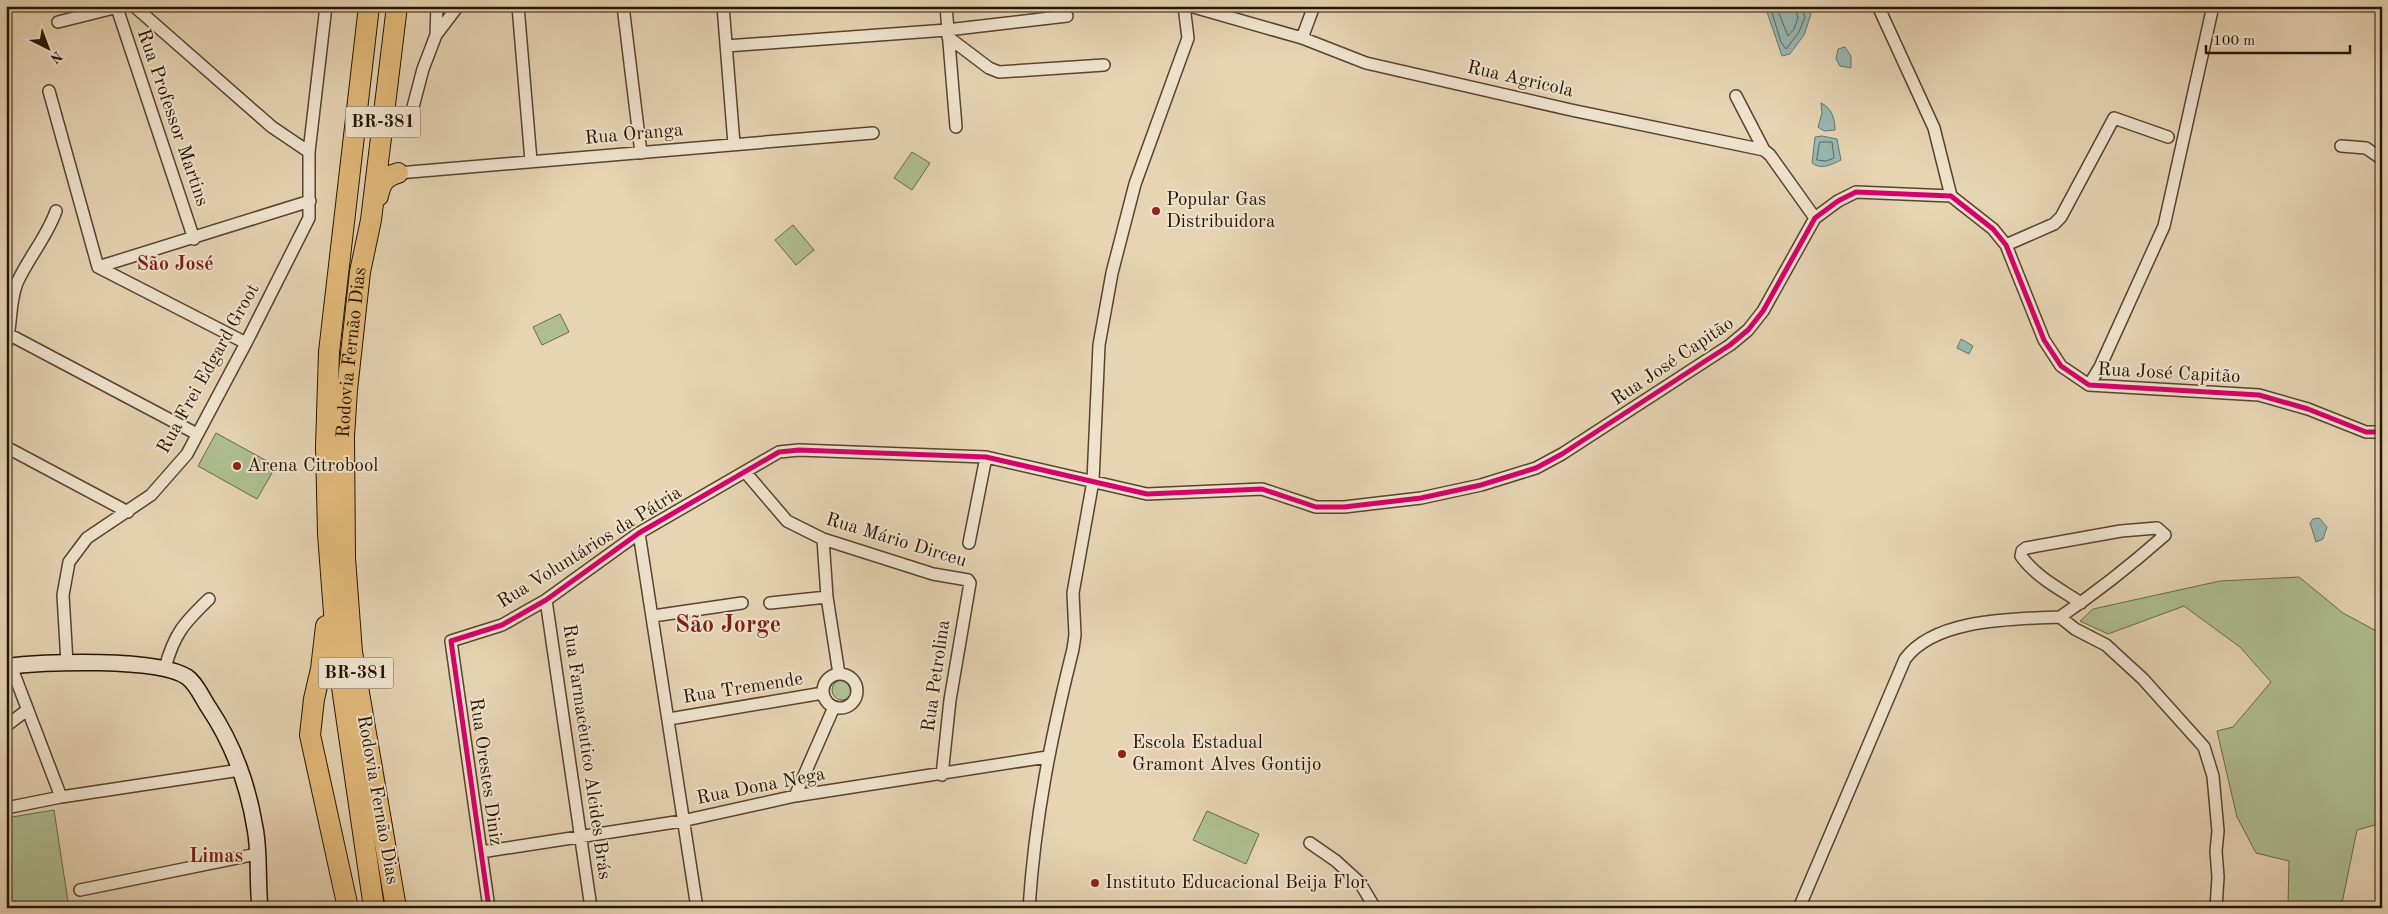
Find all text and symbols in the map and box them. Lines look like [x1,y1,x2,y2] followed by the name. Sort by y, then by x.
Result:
[22,22,72,72] north arrow
[2206,22,2349,54] scale bar
[133,27,211,209] street label: Rua Professor Martins
[2213,34,2255,49] text: 100 m
[47,48,65,66] text: N
[1465,59,1576,102] street label: Rua Agricola
[346,106,420,138] road number: BR-381
[584,121,685,149] street label: Rua Oranga
[1166,191,1276,232] place label: Popular Gas Distribuidora
[1150,205,1162,217] marker: Popular Gas Distribuidora
[136,255,214,275] district label: São José
[334,265,370,438] street label: Rodovia Fernão Dias
[154,281,264,457] street label: Rua Frei Edgard Groot
[1608,314,1738,410] street label: Rua José Capitão
[2097,361,2241,387] street label: Rua José Capitão
[247,457,378,476] place label: Arena Citrobool
[231,460,243,472] marker: Arena Citrobool
[495,483,686,613] street label: Rua Voluntários da Pátria
[823,511,969,571] street label: Rua Mário Dirceu
[675,614,781,638] district label: São Jorge
[920,618,954,733] street label: Rua Petrolina
[559,623,613,881] street label: Rua Farmacêutico Alcides Brás
[318,658,394,688] road number: BR-381
[682,670,804,708] street label: Rua Tremende
[465,697,505,847] street label: Rua Orestes Diniz
[353,714,401,886] street label: Rodovia Fernão Dias
[1132,734,1321,775] place label: Escola Estadual Gramont Alves Gontijo
[1116,748,1128,760] marker: Escola Estadual Gramont Alves Gontijo
[695,765,828,809] street label: Rua Dona Nega
[189,847,243,867] district label: Limas
[1105,874,1368,893] place label: Instituto Educacional Beija Flor
[1089,877,1101,889] marker: Instituto Educacional Beija Flor

